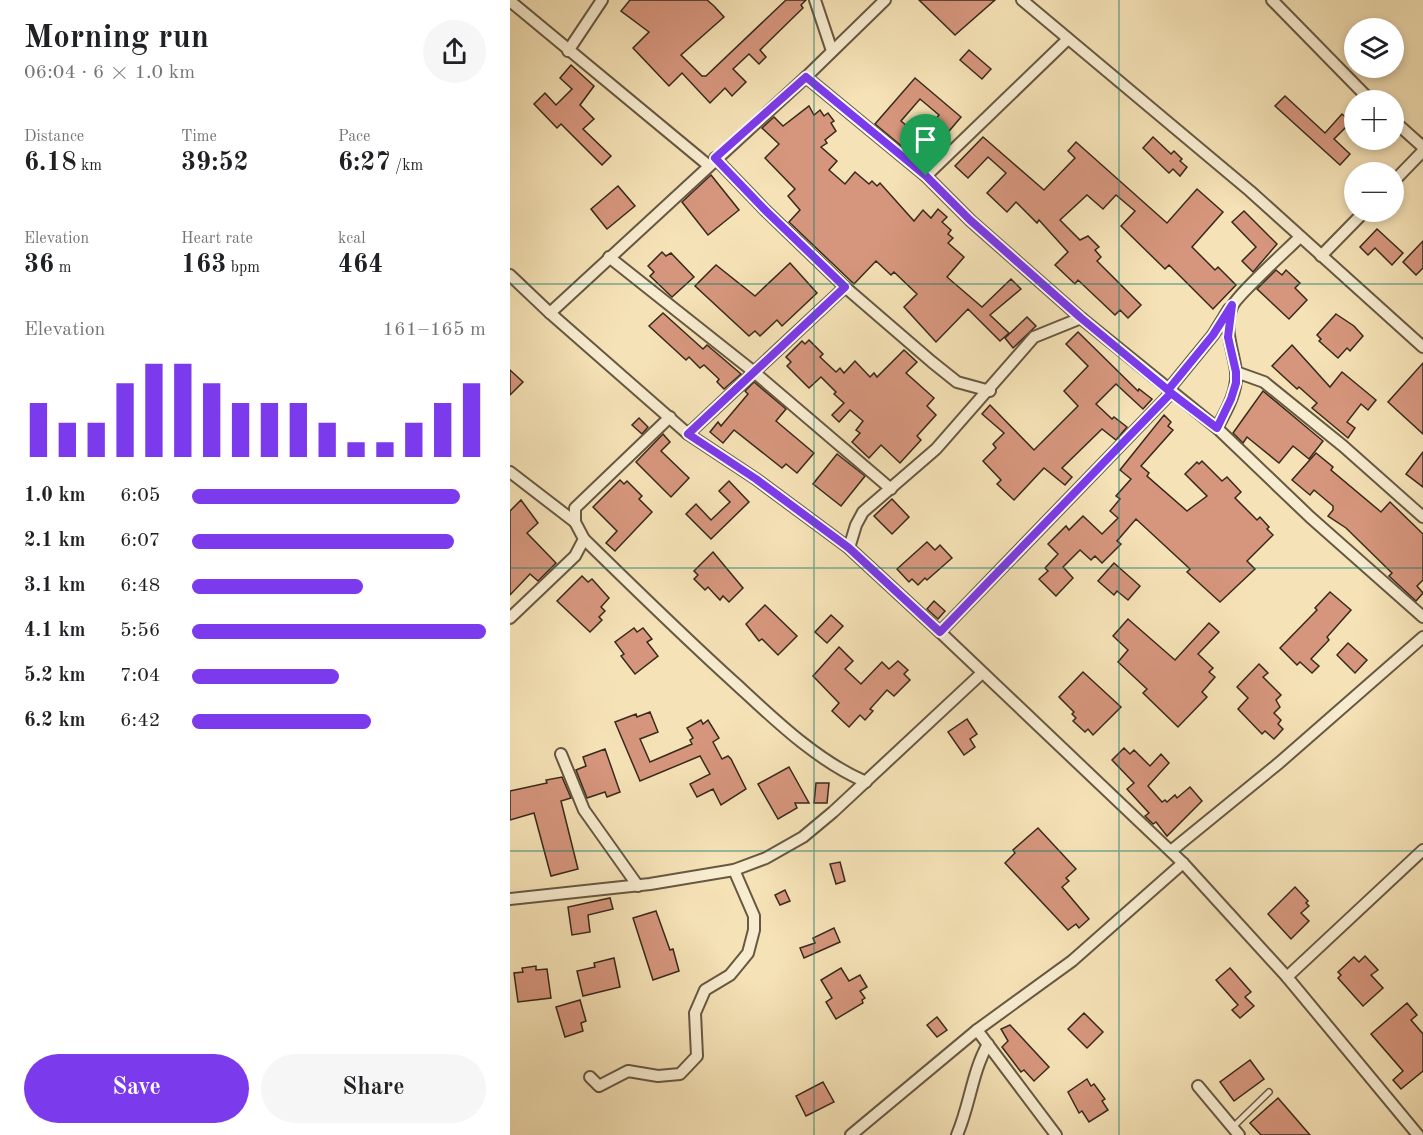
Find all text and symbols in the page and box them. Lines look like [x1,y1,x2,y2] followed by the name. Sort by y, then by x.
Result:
[1344,18,1404,222] map controls
[1344,18,1404,78] button: layers
[423,20,486,83] button: share
[24,22,209,55] text: Morning run
[24,63,195,83] text: 06:04 · 6 × 1.0 km
[1344,90,1404,150] button: +
[900,114,951,176] pin
[909,123,942,156] icon: arrive
[24,129,84,145] text: Distance
[181,129,217,145] text: Time
[338,129,370,145] text: Pace
[24,150,77,176] text: 6.18
[181,150,249,176] text: 39:52
[338,150,391,176] text: 6:27
[77,158,102,174] text: km
[391,158,423,174] text: /km
[1344,162,1404,222] button: −
[24,231,89,247] text: Elevation
[181,231,253,247] text: Heart rate
[338,231,366,247] text: kcal
[24,252,54,278] text: 36
[181,252,226,278] text: 163
[338,252,383,278] text: 464
[54,260,71,276] text: m
[226,260,260,276] text: bpm
[24,320,105,340] text: Elevation
[383,320,486,340] text: 161–165 m
[24,486,86,506] text: 1.0 km
[120,486,160,506] text: 6:05
[24,531,86,551] text: 2.1 km
[120,531,160,551] text: 6:07
[24,576,86,596] text: 3.1 km
[120,576,160,596] text: 6:48
[24,621,86,641] text: 4.1 km
[120,621,160,641] text: 5:56
[24,666,86,686] text: 5.2 km
[120,666,160,686] text: 7:04
[24,711,86,731] text: 6.2 km
[120,711,160,731] text: 6:42
[24,1054,249,1123] button: Save
[261,1054,486,1123] button: Share

